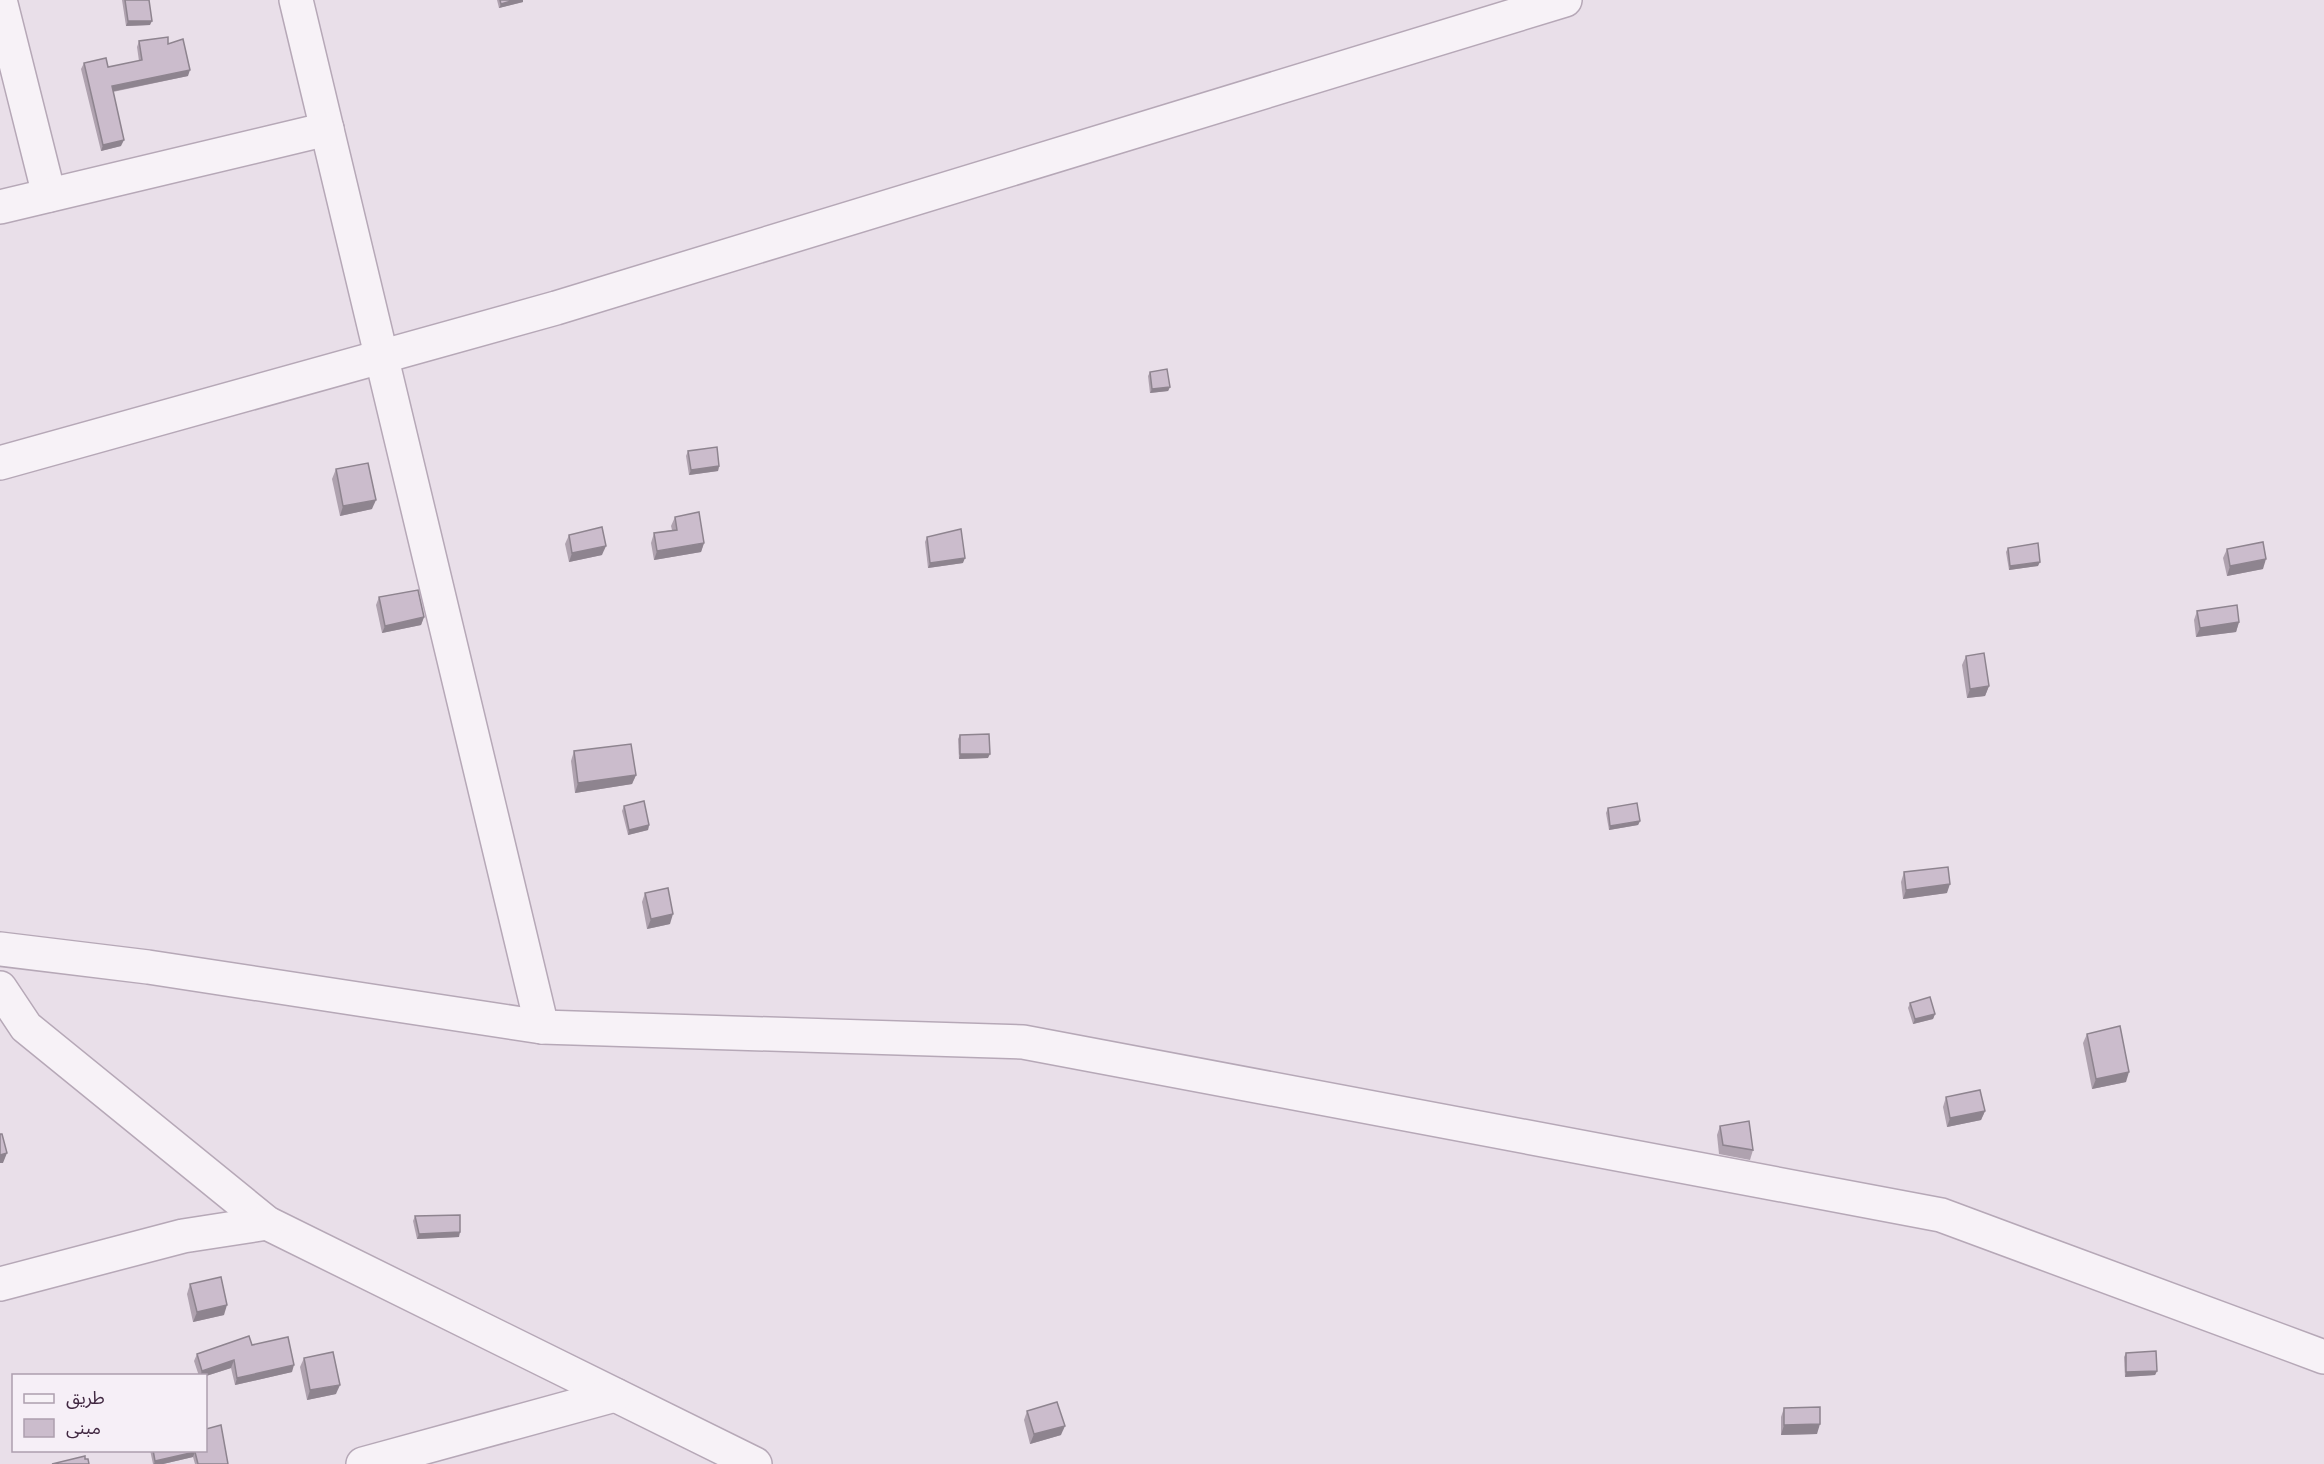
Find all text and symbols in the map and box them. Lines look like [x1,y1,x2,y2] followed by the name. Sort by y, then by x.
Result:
[12,1374,207,1452] legend
[66,1386,105,1409] text: طريق
[66,1416,101,1439] text: مبنى

